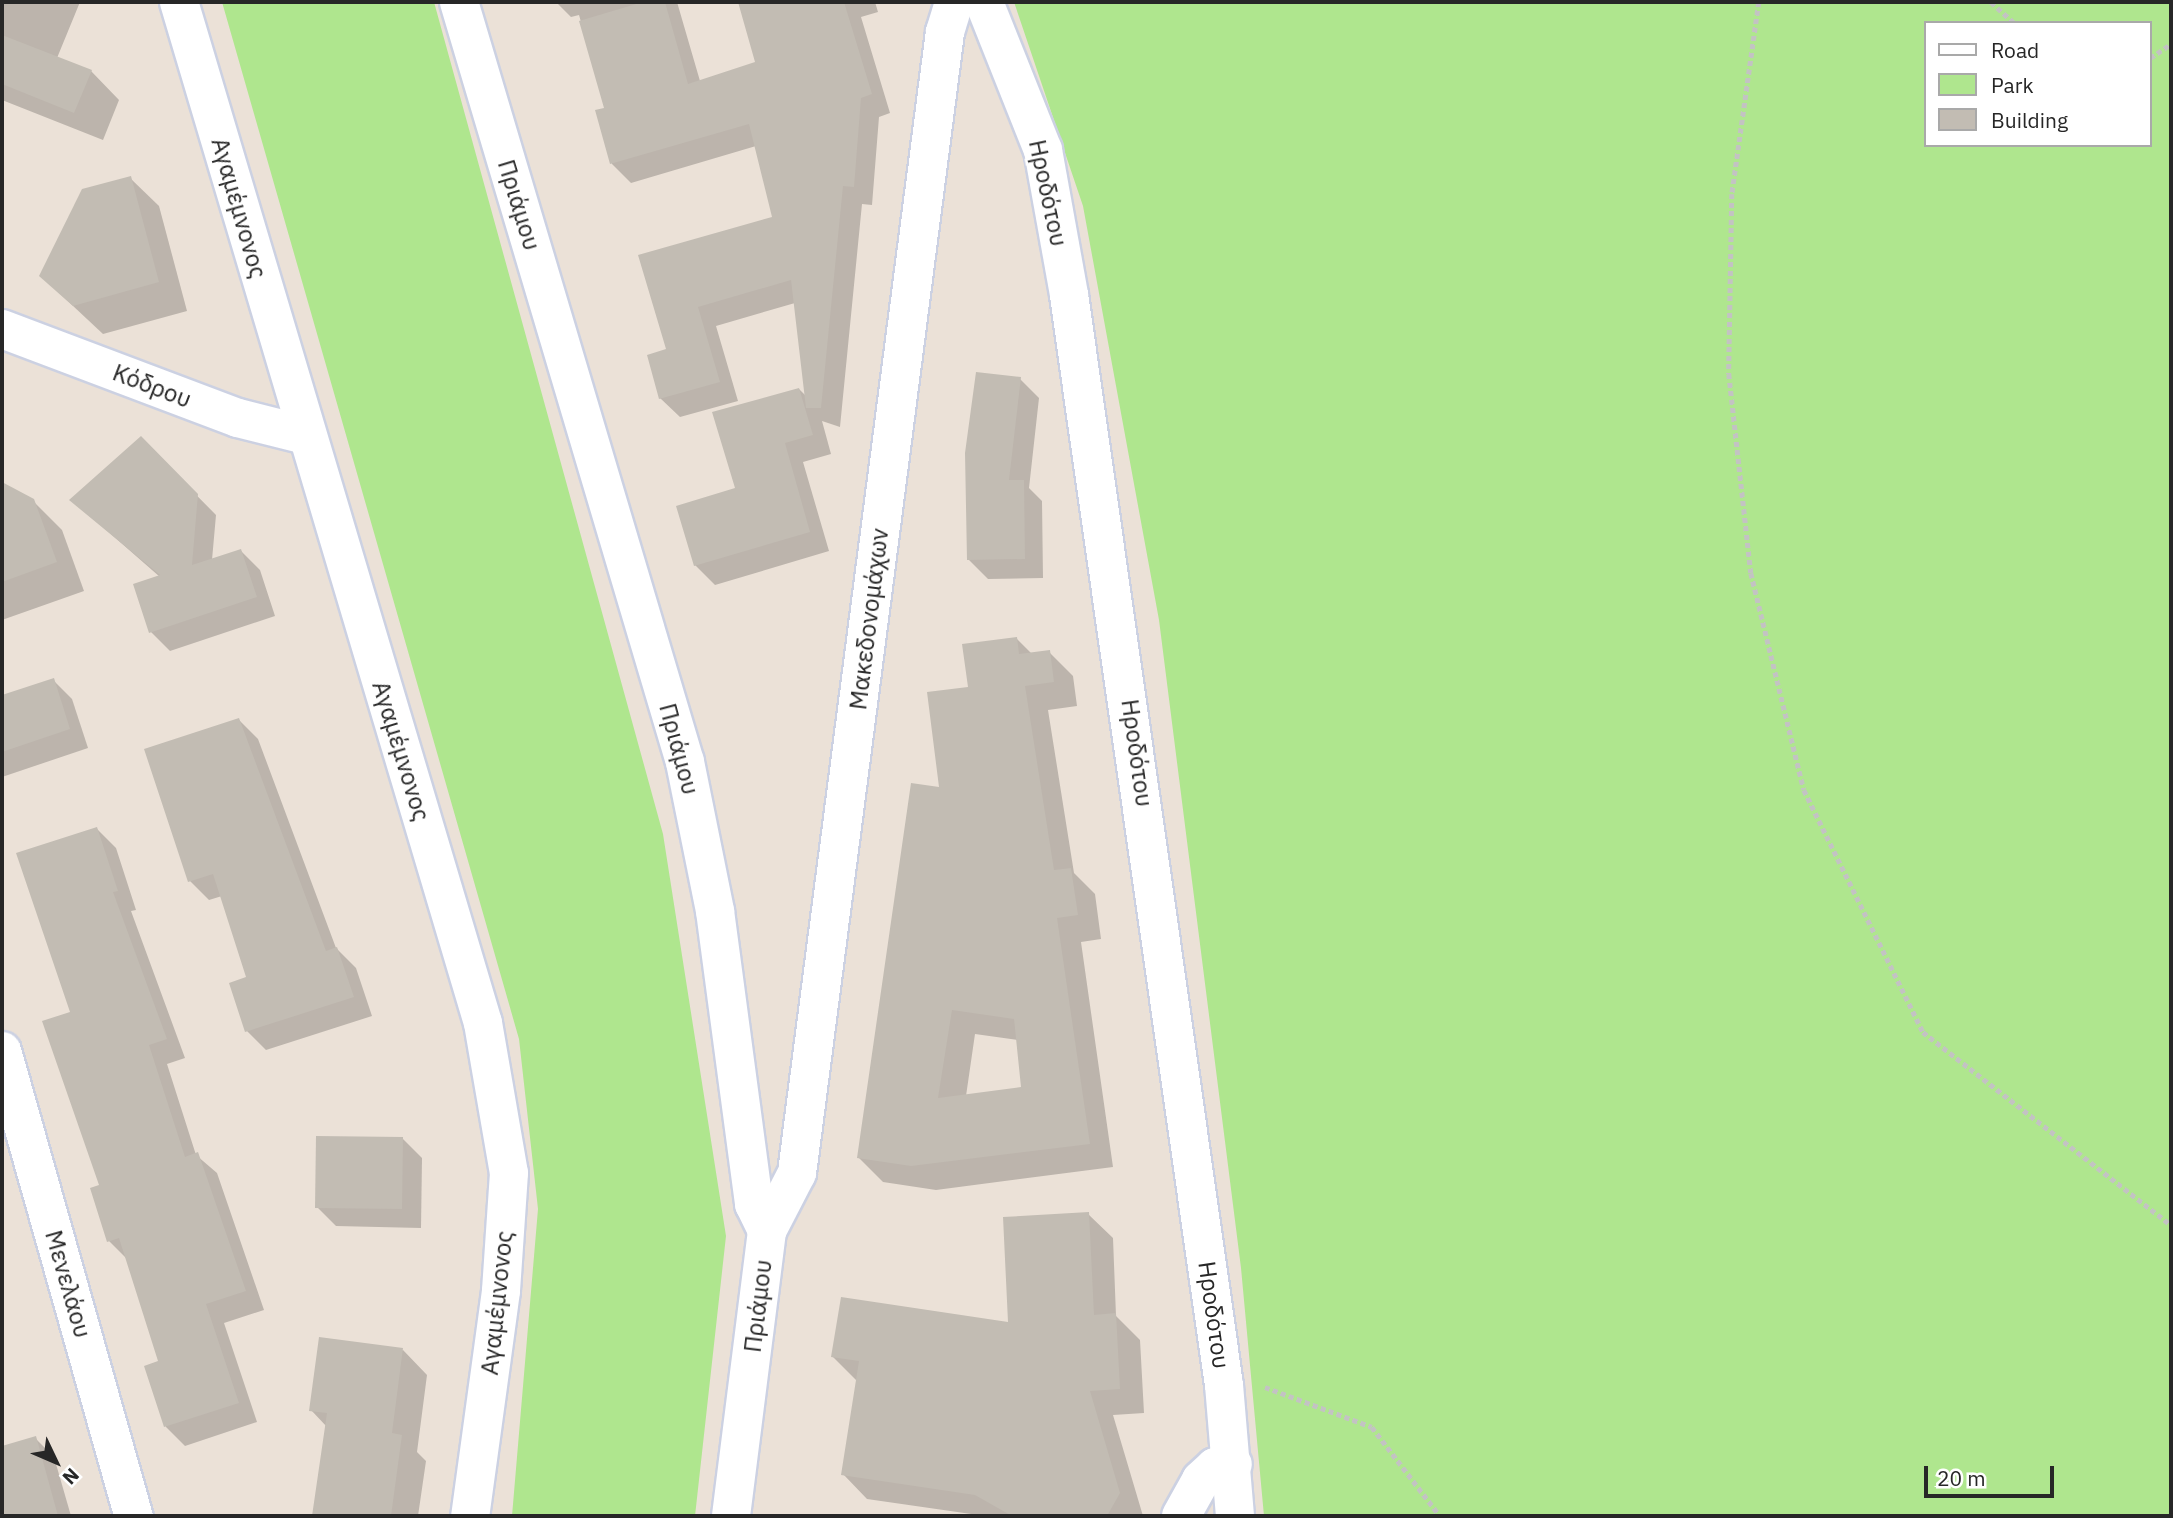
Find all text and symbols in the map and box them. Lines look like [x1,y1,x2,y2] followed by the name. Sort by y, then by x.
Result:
[1924,21,2152,147] legend
[1991,36,2039,64] text: Road
[1991,71,2034,99] text: Park
[1991,106,2068,134] text: Building
[205,134,273,282] street label: Αγαμέμνονος
[1023,137,1073,249] street label: Ηροδότου
[492,156,546,254] street label: Πριάμου
[109,358,195,414] street label: Κόδρου
[844,526,894,712] street label: Μακεδονομάχων
[366,678,436,824] street label: Αγαμέμνονος
[1115,697,1159,809] street label: Ηροδότου
[653,700,705,798] street label: Πριάμου
[39,1227,97,1341] street label: Μενελάου
[475,1229,519,1377] street label: Αγαμέμνονος
[738,1258,778,1354] street label: Πριάμου
[1192,1259,1236,1371] street label: Ηροδότου
[21,1427,91,1497] north arrow
[1928,1452,2058,1496] scale bar
[58,1463,85,1490] text: N
[1937,1464,1986,1492] text: 20 m

